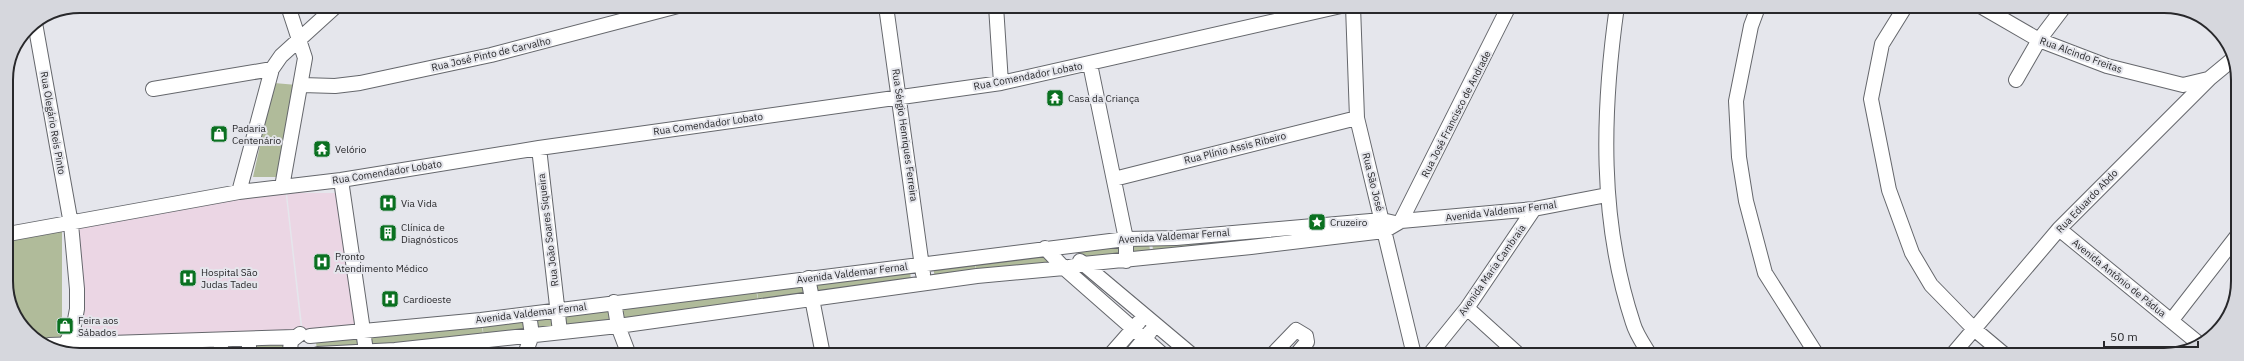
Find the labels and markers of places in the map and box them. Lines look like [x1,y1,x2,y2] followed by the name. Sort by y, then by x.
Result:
[1045,88,1065,108] temple icon: Casa da Criança
[1068,92,1140,105] place label: Casa da Criança
[232,122,282,147] place label: Padaria Centenário
[209,124,229,144] shop icon: Padaria Centenário
[312,139,332,159] temple icon: Velório
[335,143,367,156] place label: Velório
[378,193,398,213] hospital icon: Via Vida
[401,197,438,210] place label: Via Vida
[1307,212,1327,232] place icon: Cruzeiro
[1330,216,1368,229] place label: Cruzeiro
[401,221,458,246] place label: Clínica de Diagnósticos
[378,223,398,243] building icon: Clínica de Diagnósticos
[335,250,429,275] place label: Pronto Atendimento Médico
[312,252,332,272] hospital icon: Pronto Atendimento Médico
[201,266,258,291] place label: Hospital São Judas Tadeu
[178,268,198,288] hospital icon: Hospital São Judas Tadeu
[380,289,400,309] hospital icon: Cardioeste
[403,293,452,306] place label: Cardioeste
[78,314,119,339] place label: Feira aos Sábados
[55,316,75,336] shop icon: Feira aos Sábados

